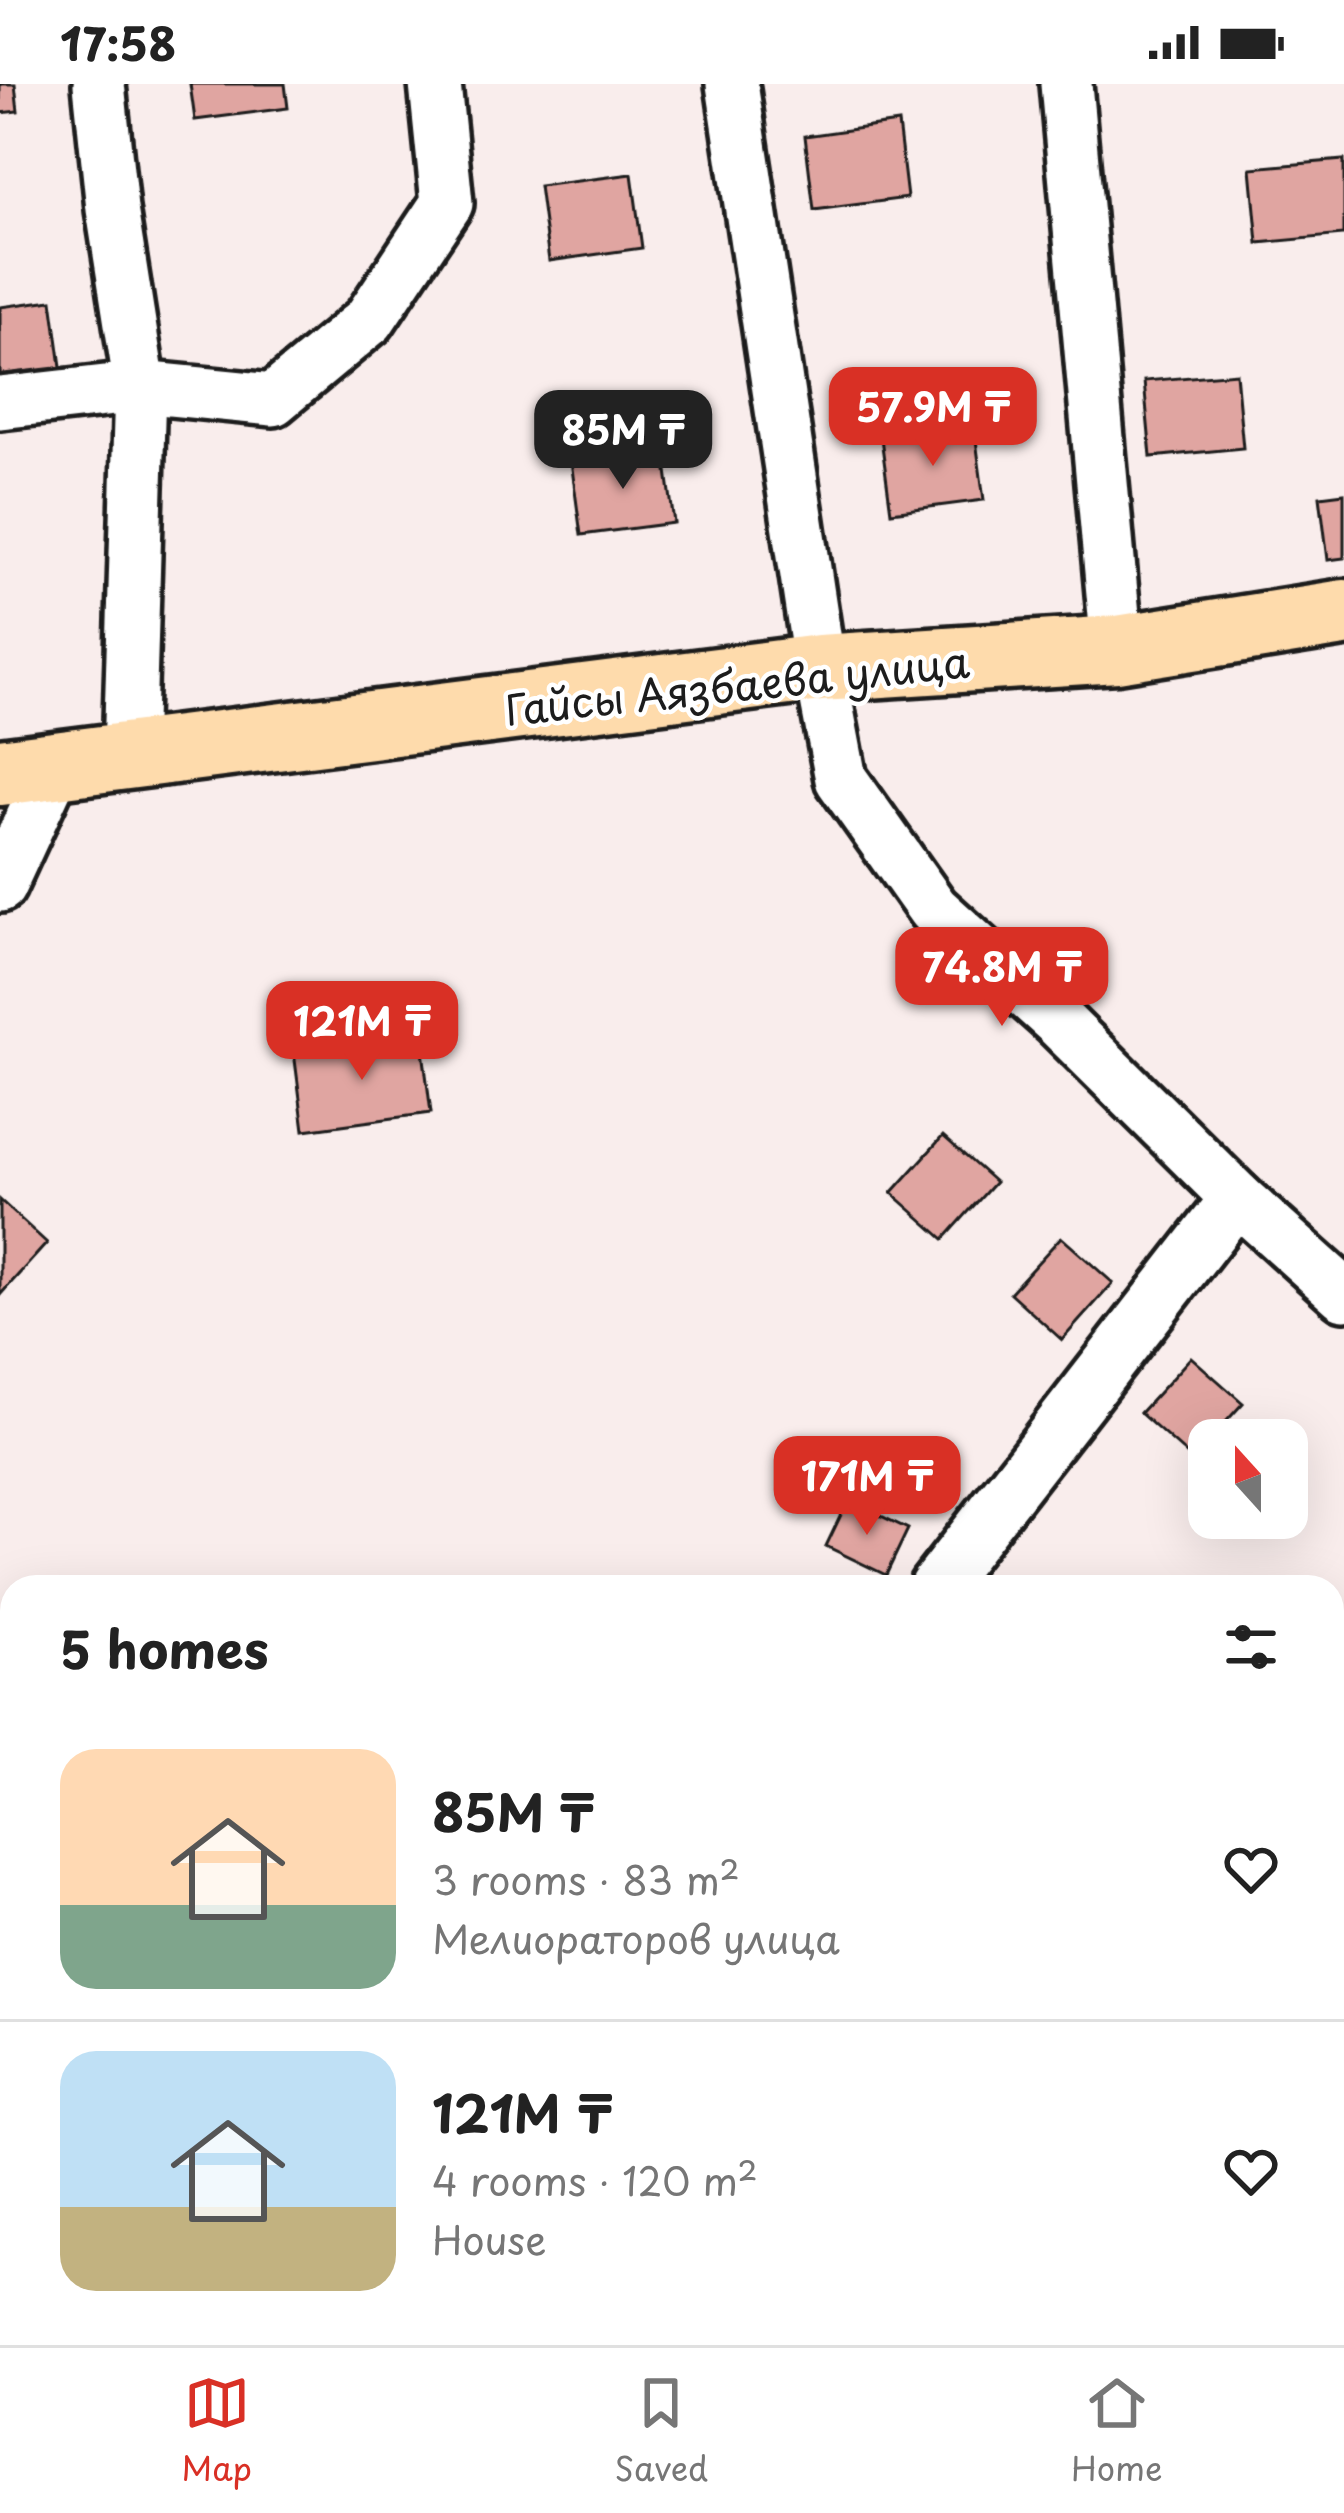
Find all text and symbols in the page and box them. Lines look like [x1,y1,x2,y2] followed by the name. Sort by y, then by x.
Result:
[60,8,176,76] text: 17:58
[822,367,1044,469] pin: 57.9M ₸
[856,376,1010,435] text: 57.9M ₸
[539,390,707,492] pin: 85M ₸
[561,399,685,458] text: 85M ₸
[502,628,973,740] street label: Гайсы Аязбаева улица
[891,927,1113,1029] pin: 74.8M ₸
[922,936,1082,995] text: 74.8M ₸
[264,981,460,1083] pin: 121M ₸
[293,990,431,1049] text: 121M ₸
[1188,1419,1308,1539] north arrow
[1188,1419,1308,1539] map controls
[769,1436,965,1538] pin: 171M ₸
[801,1445,933,1504] text: 171M ₸
[60,1609,269,1686] text: 5 homes
[1218,1614,1284,1680] icon: filters
[432,1772,594,1849] text: 85M ₸
[156,1797,300,1941] icon: home
[1218,1836,1284,1902] icon: heart
[432,1849,740,1908] text: 3 rooms · 83 m²
[432,1908,840,1967] text: Мелиораторов улица
[432,2073,612,2150] text: 121M ₸
[156,2099,300,2243] icon: home
[1218,2138,1284,2204] icon: heart
[432,2150,758,2209] text: 4 rooms · 120 m²
[432,2209,546,2268] text: House
[181,2370,252,2492] tab: Map
[615,2370,708,2492] tab: Saved
[1071,2370,1163,2492] tab: Home

